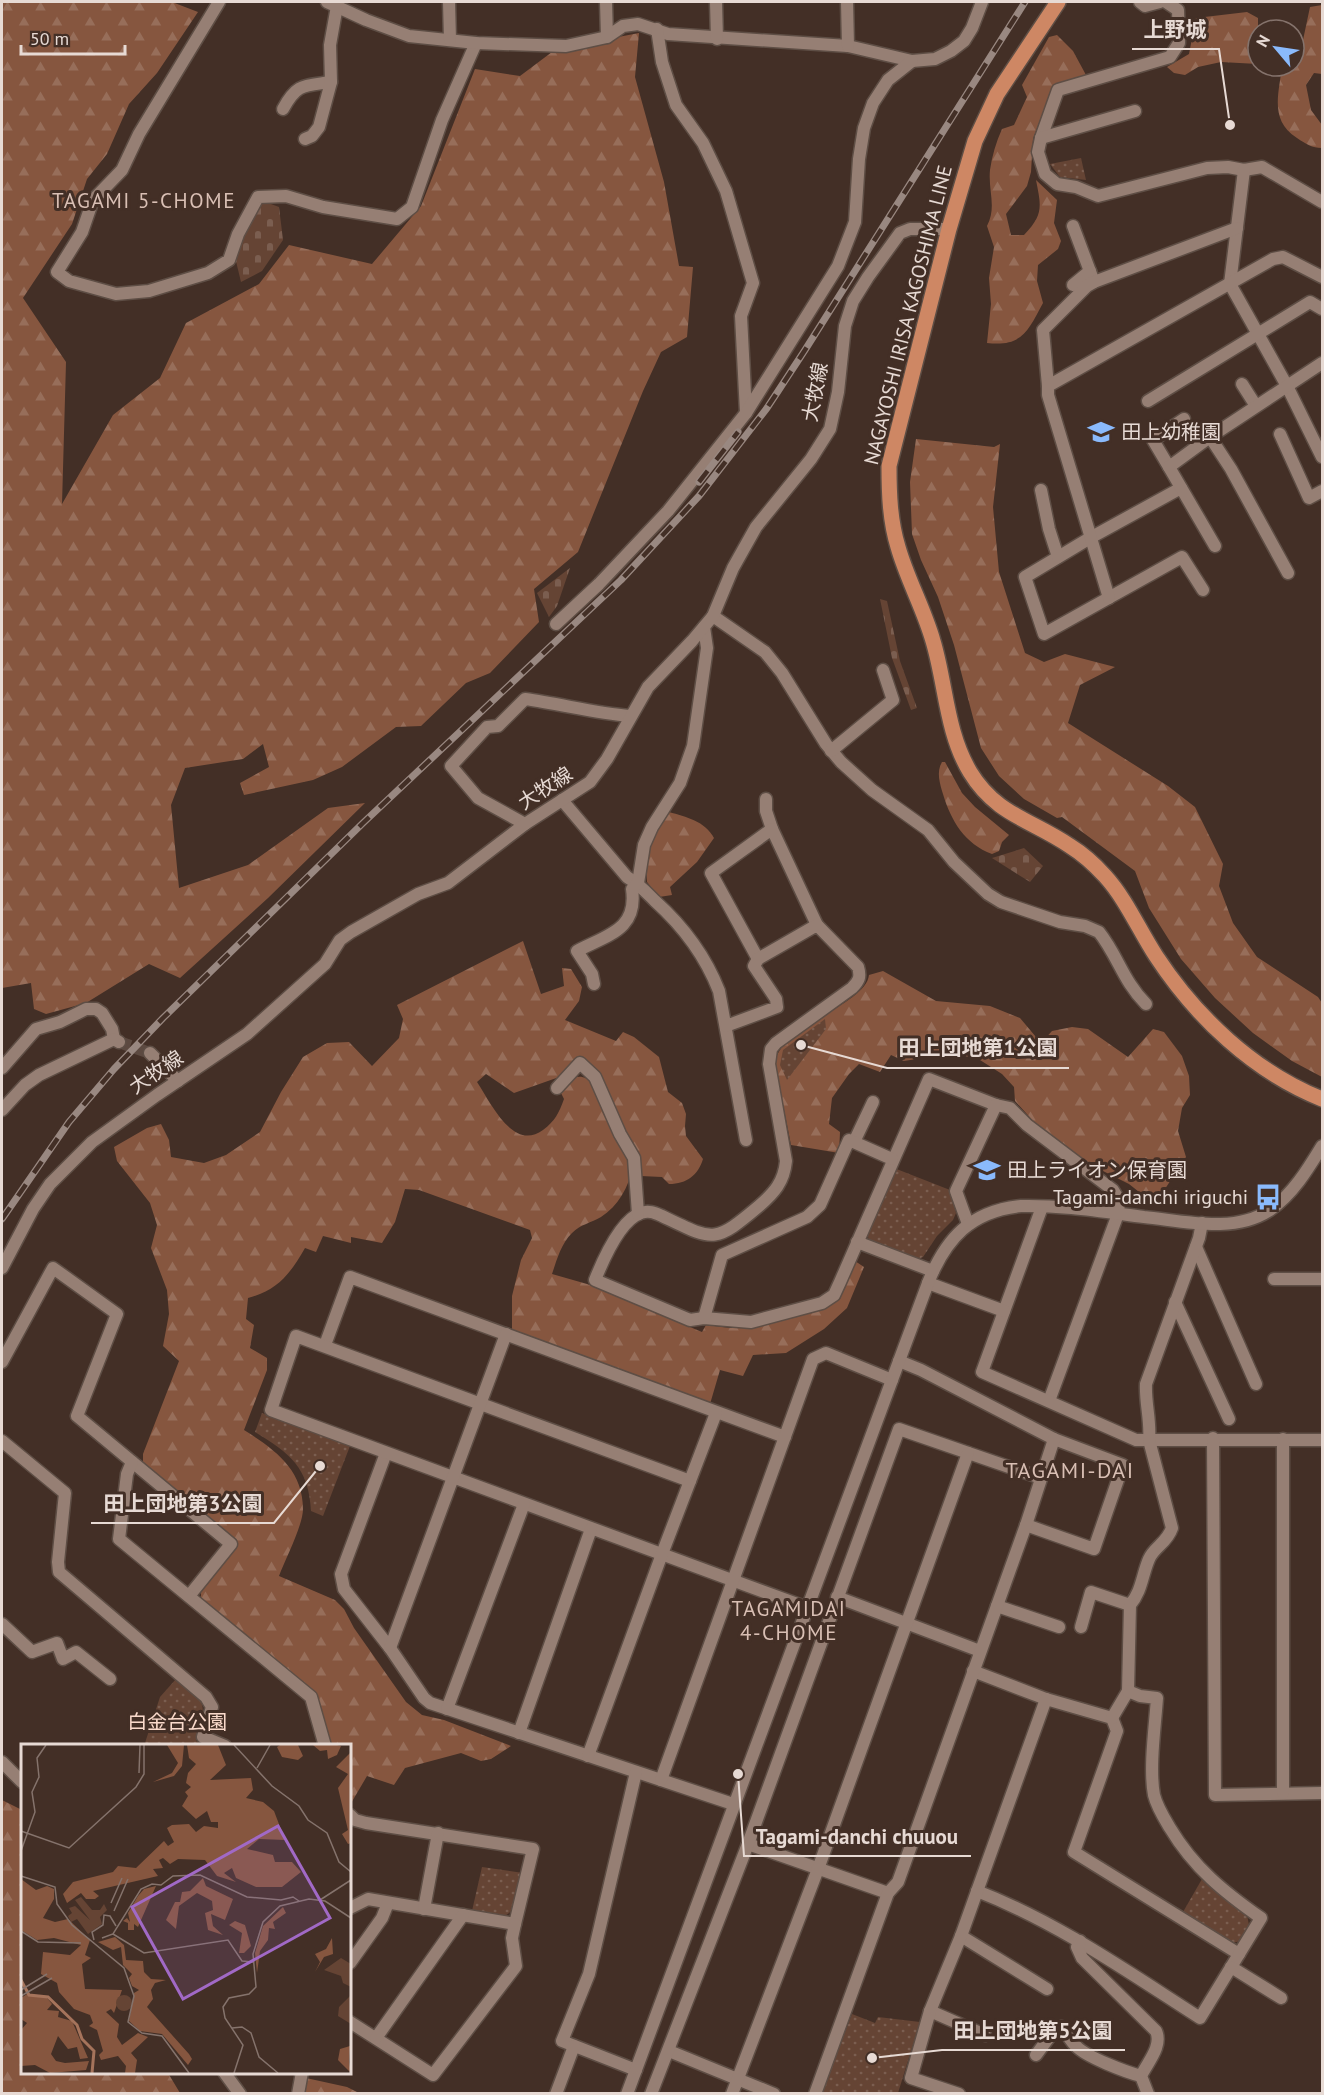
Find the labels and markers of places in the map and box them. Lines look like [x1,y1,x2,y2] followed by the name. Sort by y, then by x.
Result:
[1132,10,1219,49] callout: 上野城
[1086,417,1116,447] school or university icon: 田上幼稚園
[1121,419,1221,445] place label: 田上幼稚園
[887,1029,1069,1068] callout: 田上団地第1公園
[972,1155,1002,1185] school or university icon: 田上ライオン保育園
[1007,1157,1187,1183] place label: 田上ライオン保育園
[1253,1182,1283,1212] bus stop icon: Tagami-danchi iriguchi
[1053,1184,1248,1210] place label: Tagami-danchi iriguchi
[91,1484,274,1523] callout: 田上団地第3公園
[744,1817,971,1856] callout: Tagami-danchi chuuou
[942,2011,1125,2050] callout: 田上団地第5公園

